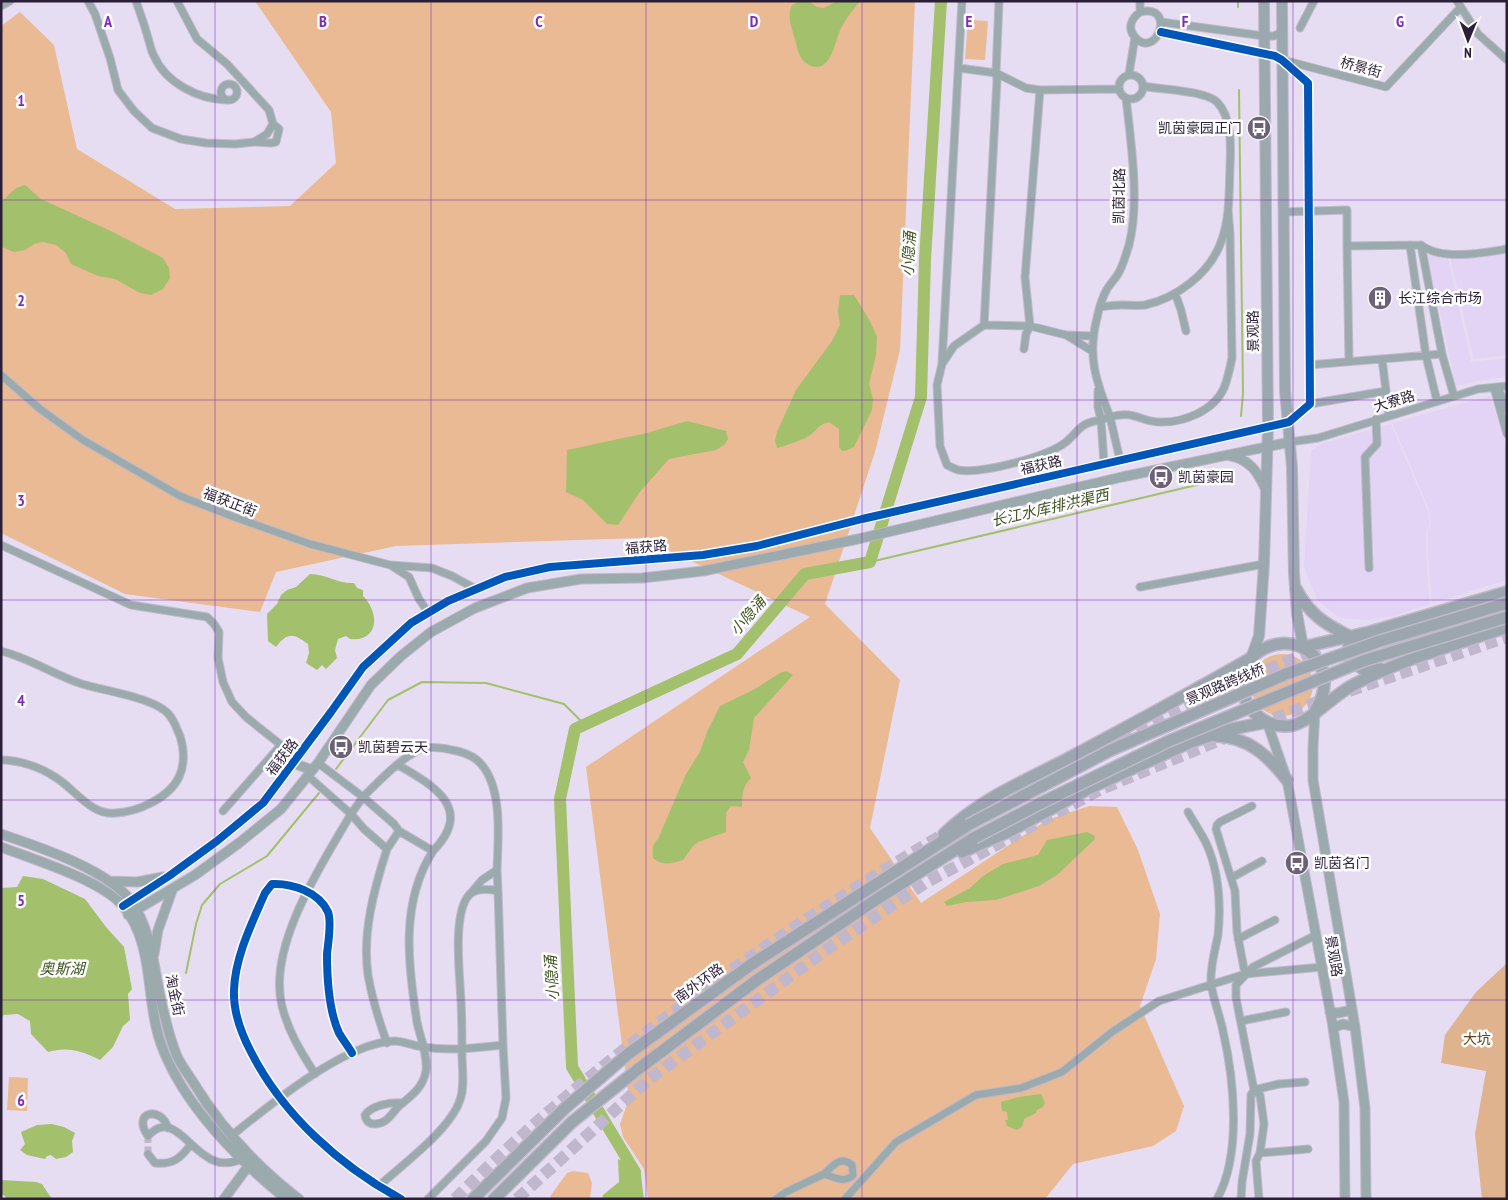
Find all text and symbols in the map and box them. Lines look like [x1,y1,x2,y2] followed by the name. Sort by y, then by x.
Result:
[103,11,113,31] text: A
[319,11,327,31] text: B
[535,11,543,31] text: C
[750,11,759,31] text: D
[966,11,973,31] text: E
[1182,11,1189,31] text: F
[1396,11,1404,31] text: G
[1443,15,1493,65] north arrow
[1464,44,1472,62] text: N
[1338,53,1384,81] street label: 桥景街
[17,90,25,110] text: 1
[1246,115,1272,141] bus stop icon: 凯茵豪园正门
[1158,119,1242,137] place label: 凯茵豪园正门
[1110,168,1128,224] street label: 凯茵北路
[898,229,919,277] water label: 小隐涌
[1367,285,1393,311] building icon: 长江综合市场
[1398,289,1482,307] place label: 长江综合市场
[17,290,25,310] text: 2
[1244,310,1262,352] street label: 景观路
[1371,386,1417,416] street label: 大寮路
[1019,452,1063,478] street label: 福获路
[1148,464,1174,490] bus stop icon: 凯茵豪园
[1178,468,1234,486] place label: 凯茵豪园
[201,484,259,520] street label: 福获正街
[989,484,1112,530] water label: 长江水库排洪渠西
[17,490,25,510] text: 3
[624,536,668,558] street label: 福获路
[726,591,771,639] water label: 小隐涌
[1183,659,1267,709] street label: 景观路跨线桥
[17,690,25,710] text: 4
[328,734,354,760] bus stop icon: 凯茵碧云天
[262,735,302,779] street label: 福获路
[358,738,428,756] place label: 凯茵碧云天
[1284,850,1310,876] bus stop icon: 凯茵名门
[1314,854,1370,872] place label: 凯茵名门
[17,890,25,910] text: 5
[1321,934,1347,978] street label: 景观路
[541,953,562,1001] water label: 小隐涌
[39,959,86,978] water label: 奥斯湖
[671,959,727,1007] street label: 南外环路
[162,973,188,1017] street label: 淘金街
[1463,1030,1491,1048] park label: 大坑
[17,1090,25,1110] text: 6

